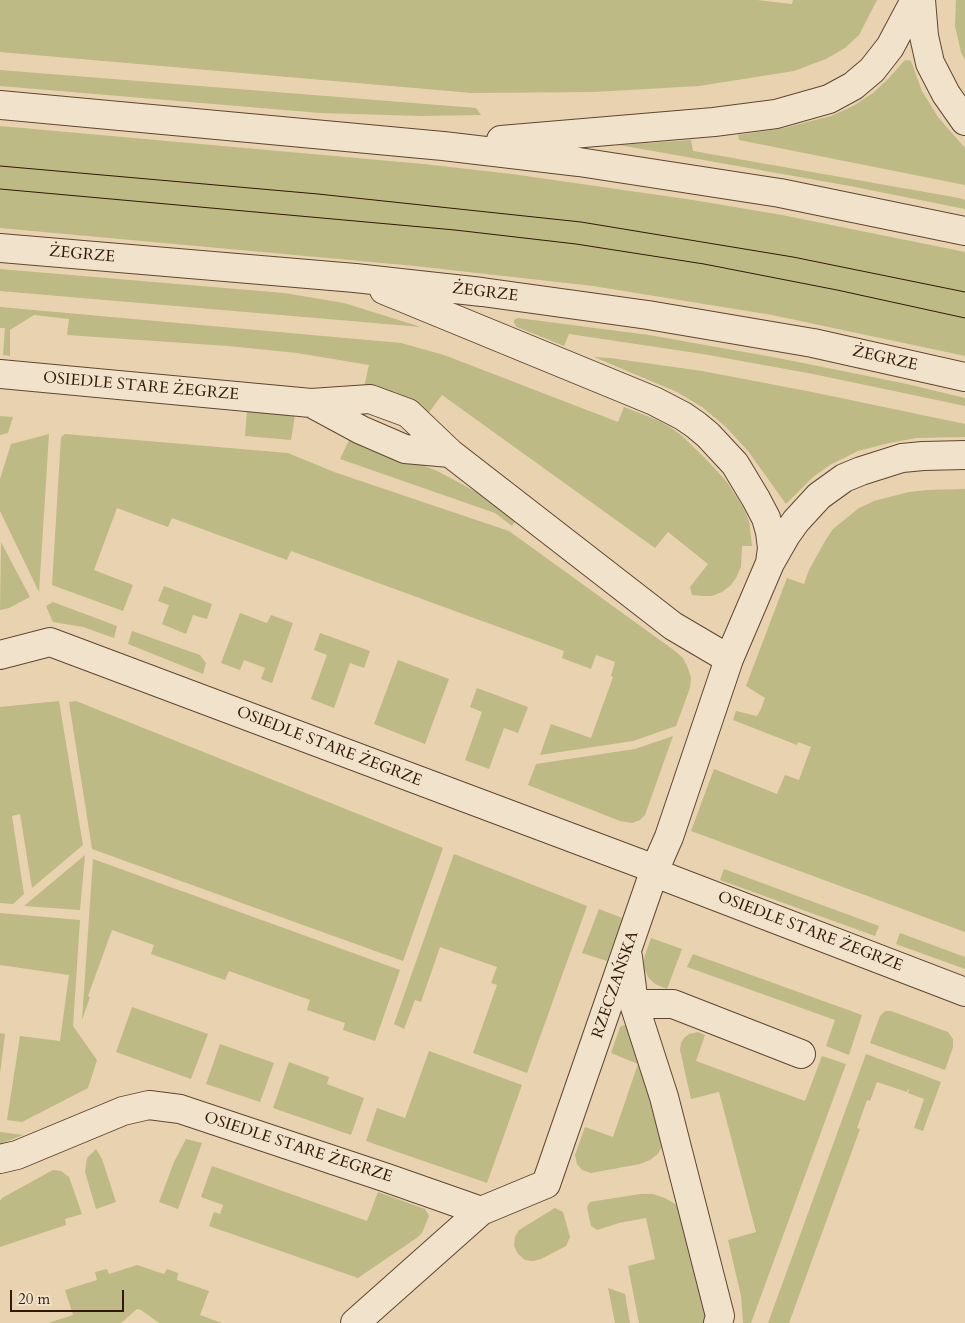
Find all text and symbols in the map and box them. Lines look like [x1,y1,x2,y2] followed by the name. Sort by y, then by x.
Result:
[48,243,116,267] street label: ŻEGRZE
[451,279,519,307] street label: ŻEGRZE
[851,342,919,376] street label: ŻEGRZE
[42,369,240,405] street label: OSIEDLE STARE ŻEGRZE
[234,703,424,791] street label: OSIEDLE STARE ŻEGRZE
[715,888,905,976] street label: OSIEDLE STARE ŻEGRZE
[589,929,643,1041] street label: RZECZAŃSKA
[201,1108,395,1188] street label: OSIEDLE STARE ŻEGRZE
[12,1280,126,1312] scale bar
[18,1289,50,1309] text: 20 m

